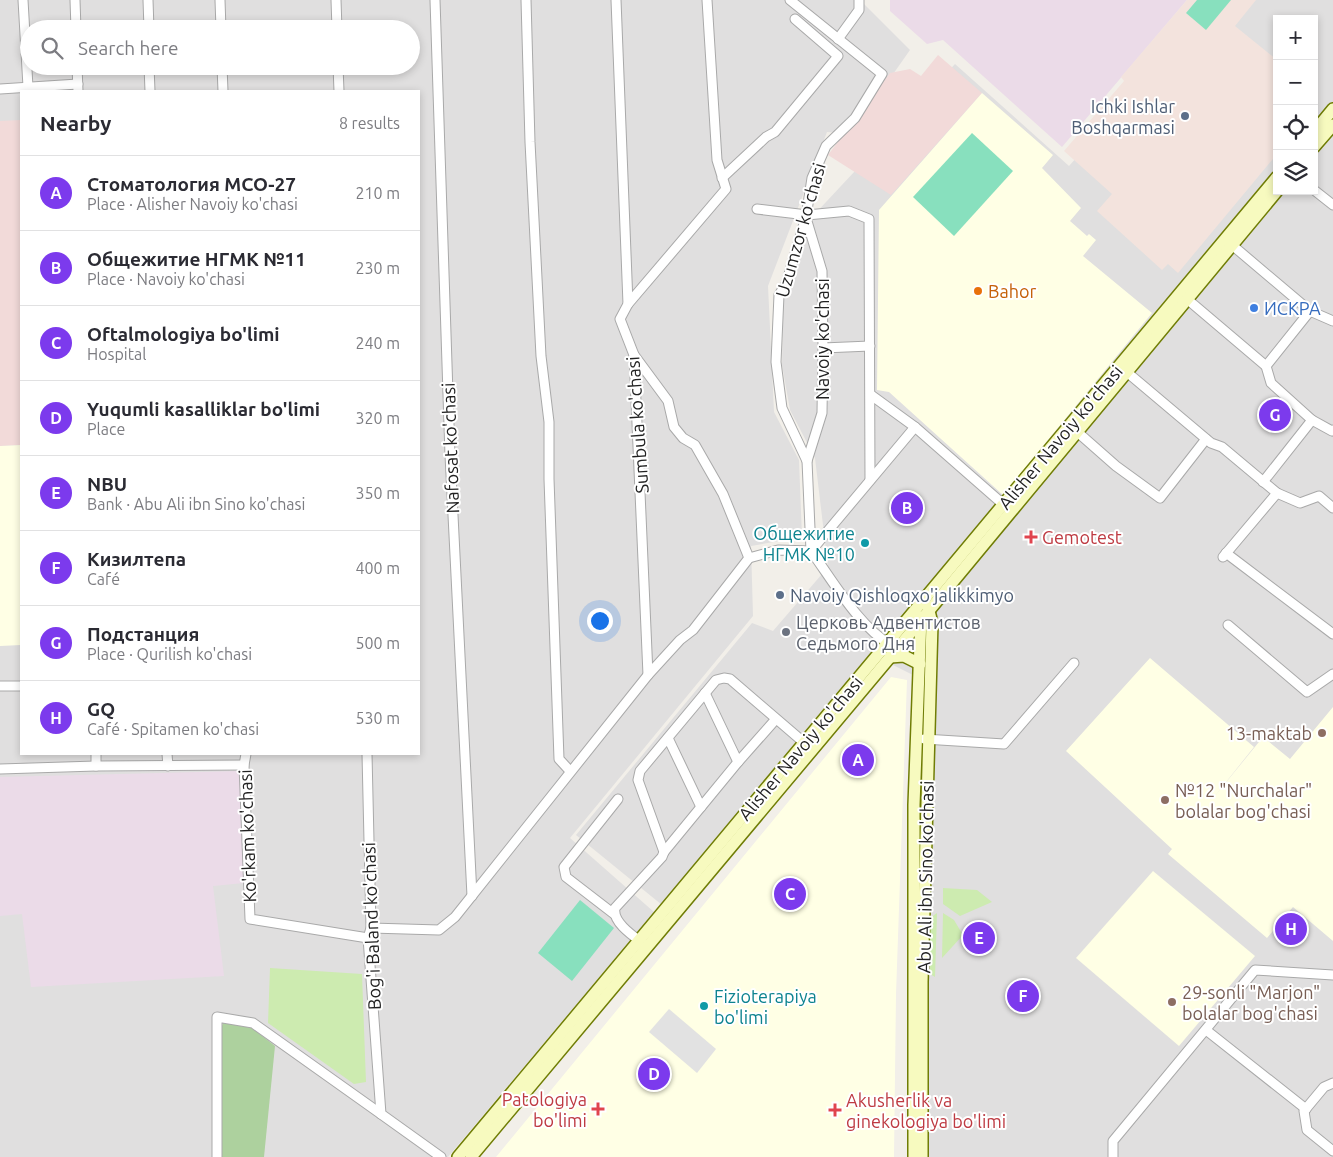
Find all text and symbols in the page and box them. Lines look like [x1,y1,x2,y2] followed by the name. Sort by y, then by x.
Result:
[1273,15,1318,195] map controls
[1273,15,1318,60] button: +
[20,20,420,75] search box
[38,34,66,62] icon: search
[78,37,178,59] text: Search here
[1273,60,1318,105] button: −
[1071,96,1175,137] place label: Ichki Ishlar Boshqarmasi
[1273,105,1318,150] button: locate
[1179,110,1191,122] marker: Ichki Ishlar Boshqarmasi
[40,111,111,135] text: Nearby
[339,114,400,132] text: 8 results
[1273,150,1318,195] button: layers
[771,160,829,300] street label: Uzumzor ko'chasi
[87,173,296,195] text: Стоматология МСО-27
[50,184,62,202] text: A
[355,184,400,202] text: 210 m
[87,195,298,213] text: Place · Alisher Navoiy ko'chasi
[87,248,306,270] text: Общежитие НГМК №11
[51,259,61,277] text: B
[355,259,400,277] text: 230 m
[87,270,245,288] text: Place · Navoiy ko'chasi
[812,278,832,400] street label: Navoiy ko'chasi
[988,281,1036,301] place label: Bahor
[972,285,984,297] marker: Bahor
[1264,298,1321,318] place label: ИСКРА
[1248,302,1260,314] marker: ИСКРА
[87,323,280,345] text: Oftalmologiya bo'limi
[51,334,61,352] text: C
[355,334,400,352] text: 240 m
[87,345,146,363] text: Hospital
[622,356,652,494] street label: Sumbula ko'chasi
[994,361,1126,513] street label: Alisher Navoiy ko'chasi
[438,382,462,514] street label: Nafosat ko'chasi
[1259,396,1291,434] pin: G
[87,398,320,420] text: Yuqumli kasalliklar bo'limi
[50,409,62,427] text: D
[355,409,400,427] text: 320 m
[87,420,125,438] text: Place
[87,473,127,495] text: NBU
[51,484,61,502] text: E
[355,484,400,502] text: 350 m
[891,489,923,527] pin: B
[87,495,305,513] text: Bank · Abu Ali ibn Sino ko'chasi
[753,523,855,564] place label: Общежитие НГМК №10
[1042,527,1122,547] place label: Gemotest
[1024,530,1038,544] marker: Gemotest
[859,537,871,549] marker: Общежитие НГМК №10
[87,548,186,570] text: Кизилтепа
[52,559,61,577] text: F
[355,559,400,577] text: 400 m
[87,570,120,588] text: Café
[790,585,1014,606] place label: Navoiy Qishloqxo'jalikkimyo
[774,589,786,601] marker: Navoiy Qishloqxo'jalikkimyo
[587,608,613,634] your location
[796,612,981,653] place label: Церковь Адвентистов Седьмого Дня
[87,623,199,645] text: Подстанция
[780,626,792,638] marker: Церковь Адвентистов Седьмого Дня
[50,634,62,652] text: G
[355,634,400,652] text: 500 m
[87,645,252,663] text: Place · Qurilish ko'chasi
[733,672,867,824] street label: Alisher Navoiy ko'chasi
[87,698,115,720] text: GQ
[50,709,62,727] text: H
[355,709,400,727] text: 530 m
[87,720,259,738] text: Café · Spitamen ko'chasi
[1226,723,1312,743] place label: 13-maktab
[1316,727,1328,739] marker: 13-maktab
[842,741,874,779] pin: A
[235,769,259,903] street label: Ko'rkam ko'chasi
[913,780,937,974] street label: Abu Ali ibn Sino ko'chasi
[1175,780,1312,821] place label: №12 "Nurchalar" bolalar bog'chasi
[1159,794,1171,806] marker: №12 "Nurchalar" bolalar bog'chasi
[358,842,384,1010] street label: Bog'i Baland ko'chasi
[774,875,806,913] pin: C
[1275,910,1307,948] pin: H
[963,919,995,957] pin: E
[1007,977,1039,1015] pin: F
[1182,982,1320,1023] place label: 29-sonli "Marjon" bolalar bog'chasi
[714,986,817,1027] place label: Fizioterapiya bo'limi
[1166,996,1178,1008] marker: 29-sonli "Marjon" bolalar bog'chasi
[698,1000,710,1012] marker: Fizioterapiya bo'limi
[638,1055,670,1093] pin: D
[502,1089,587,1130] place label: Patologiya bo'limi
[846,1090,1006,1131] place label: Akusherlik va ginekologiya bo'limi
[591,1102,605,1116] marker: Patologiya bo'limi
[828,1103,842,1117] marker: Akusherlik va ginekologiya bo'limi

